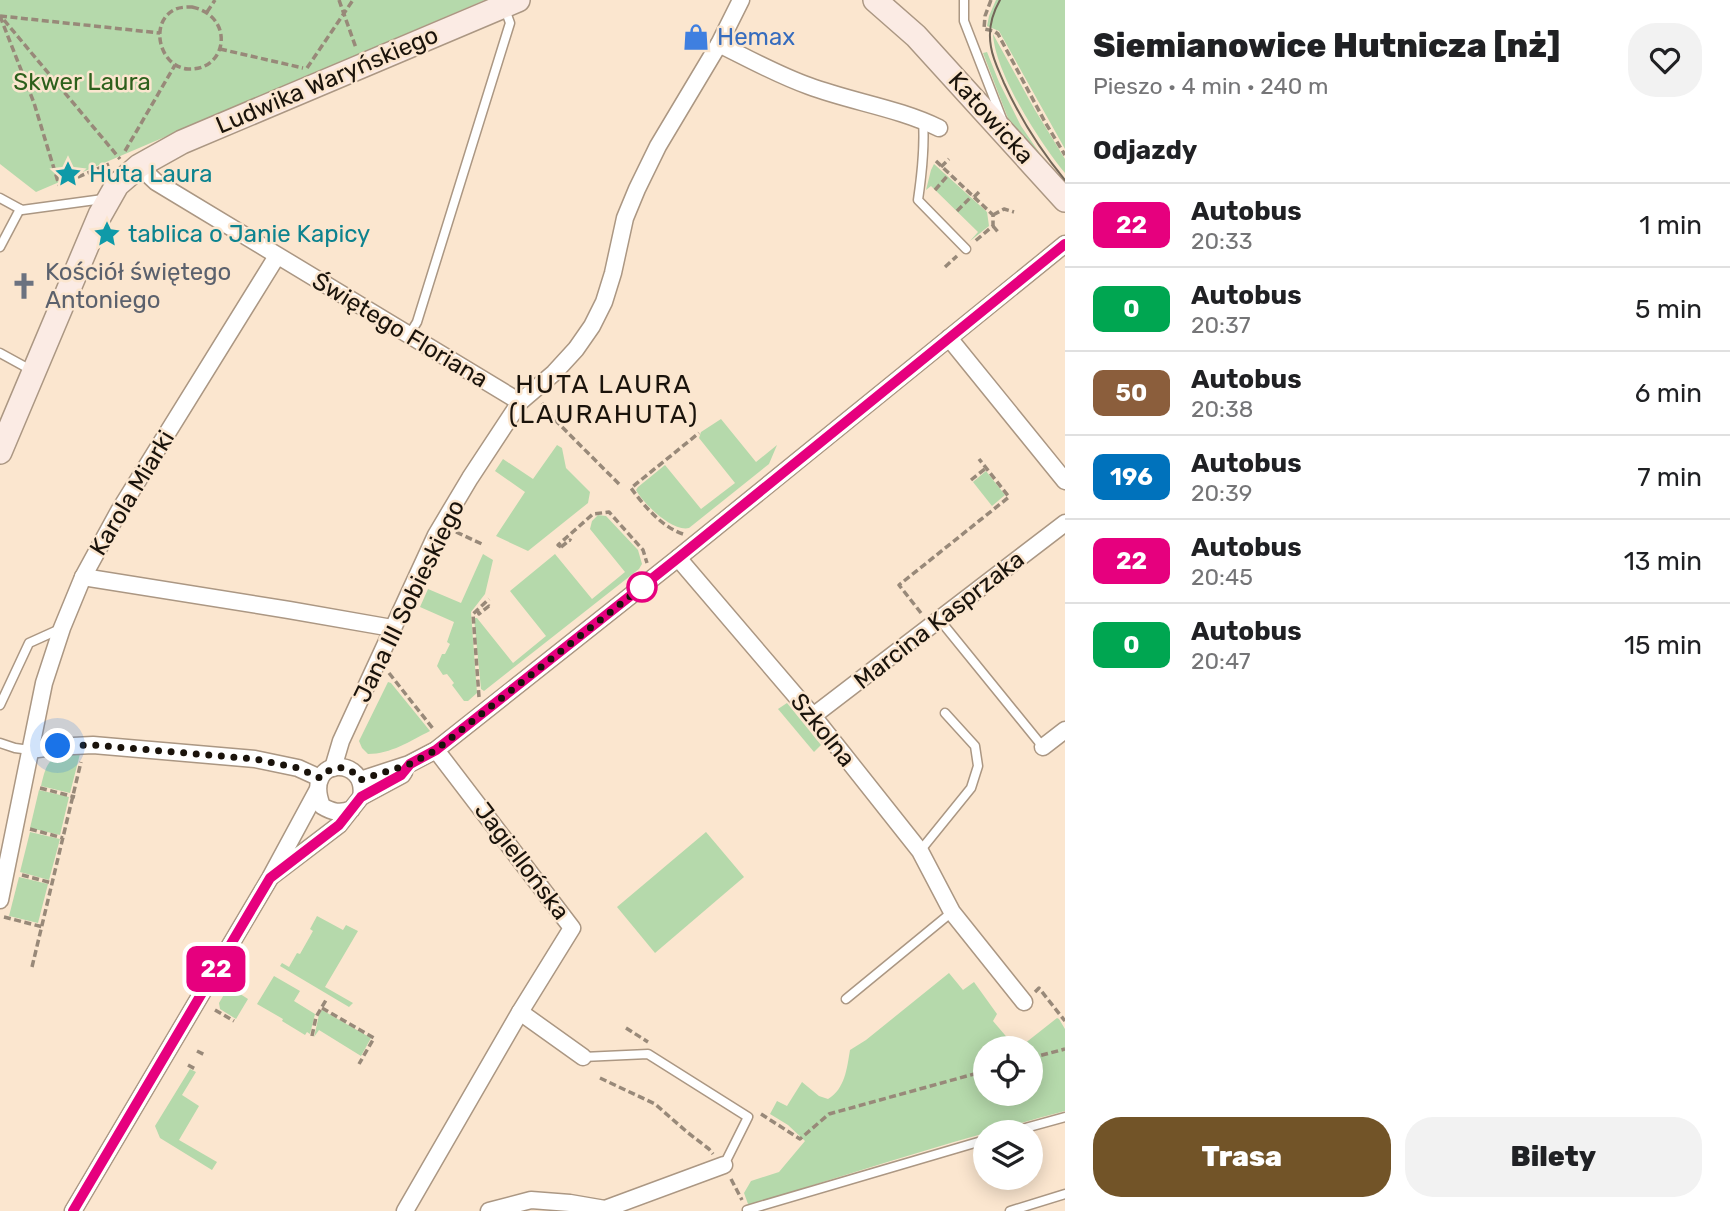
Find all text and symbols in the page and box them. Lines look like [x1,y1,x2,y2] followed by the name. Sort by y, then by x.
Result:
[212,20,442,140] street label: Ludwika Waryńskiego
[681,22,711,52] shop icon: Hemax
[717,23,795,51] place label: Hemax
[1628,23,1702,97] button: heart
[1093,26,1560,65] text: Siemianowice Hutnicza [nż]
[942,66,1040,170] street label: Katowicka
[13,68,151,96] park label: Skwer Laura
[1093,72,1329,100] text: Pieszo · 4 min · 240 m
[1093,135,1197,166] text: Odjazdy
[53,159,83,189] place icon: Huta Laura
[89,160,212,188] place label: Huta Laura
[1191,196,1302,227] text: Autobus
[1639,210,1702,241] text: 1 min
[1116,211,1147,239] text: 22
[92,219,122,249] place icon: tablica o Janie Kapicy
[128,220,370,248] place label: tablica o Janie Kapicy
[1191,227,1253,255] text: 20:33
[45,258,231,314] place label: Kościół świętego Antoniego
[307,267,493,393] street label: Świętego Floriana
[9,271,39,301] church icon: Kościół świętego Antoniego
[1191,280,1302,311] text: Autobus
[1635,294,1702,325] text: 5 min
[1123,295,1140,323] text: 0
[1191,311,1251,339] text: 20:37
[1191,364,1302,395] text: Autobus
[509,369,699,430] district label: HUTA LAURA (LAURAHUTA)
[1635,378,1702,409] text: 6 min
[1116,379,1147,407] text: 50
[1191,395,1253,423] text: 20:38
[84,426,180,560] street label: Karola Miarki
[1191,448,1302,479] text: Autobus
[1637,462,1702,493] text: 7 min
[1110,463,1153,491] text: 196
[1191,479,1252,507] text: 20:39
[348,495,470,707] street label: Jana III Sobieskiego
[1191,532,1302,563] text: Autobus
[848,545,1030,695] street label: Marcina Kasprzaka
[1624,546,1702,577] text: 13 min
[1116,547,1147,575] text: 22
[1191,563,1253,591] text: 20:45
[627,572,657,602] unlabelled marker
[1191,616,1302,647] text: Autobus
[1624,630,1702,661] text: 15 min
[1123,631,1140,659] text: 0
[1191,647,1251,675] text: 20:47
[785,688,861,772] street label: Szkolna
[40,728,75,763] your location
[469,797,575,925] street label: Jagiellońska
[184,946,248,992] line badge: 22
[200,955,232,983] text: 22
[973,1036,1043,1190] map controls
[973,1036,1043,1106] button: locate
[1093,1117,1391,1197] button: Trasa
[1405,1117,1702,1197] button: Bilety
[973,1120,1043,1190] button: layers

